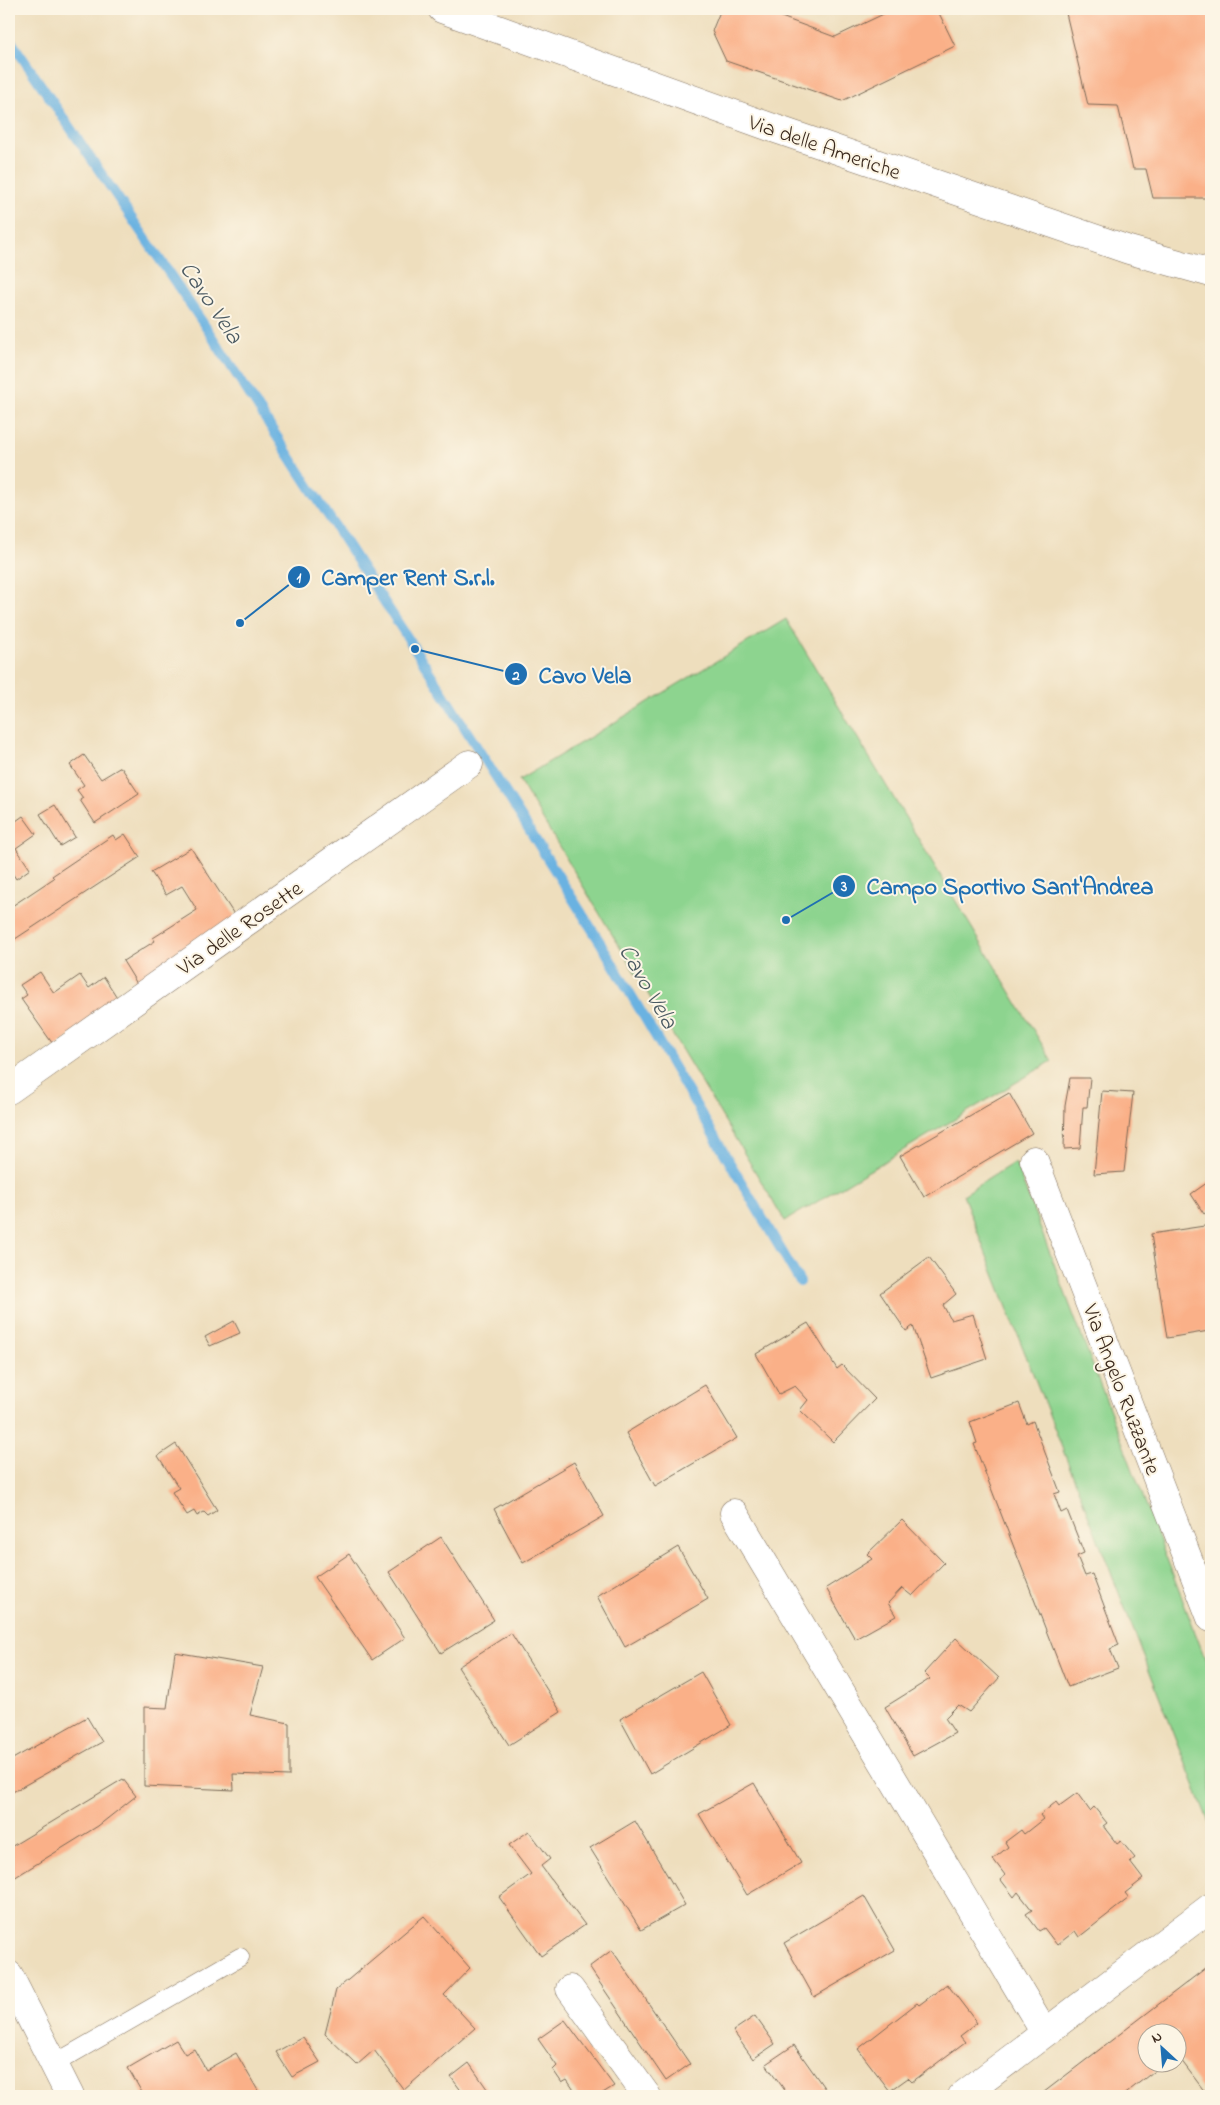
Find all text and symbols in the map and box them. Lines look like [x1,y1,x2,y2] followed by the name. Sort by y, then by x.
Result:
[743,107,905,190] street label: Via delle Americhe
[169,255,251,353] water label: Cavo Vela
[287,557,505,596] callout: Camper Rent S.r.l.
[321,562,495,597] text: Camper Rent S.r.l.
[297,567,302,589] text: 1
[503,655,641,694] callout: Cavo Vela
[539,660,631,695] text: Cavo Vela
[511,665,520,687] text: 2
[832,866,1164,905] callout: Campo Sportivo Sant'Andrea
[867,871,1153,906] text: Campo Sportivo Sant'Andrea
[170,874,310,985] street label: Via delle Rosette
[840,876,847,898] text: 3
[608,938,686,1037] water label: Cavo Vela
[1072,1299,1168,1481] street label: Via Angelo Ruzzante
[1138,2022,1188,2072] north arrow
[1148,2026,1166,2049] text: N

